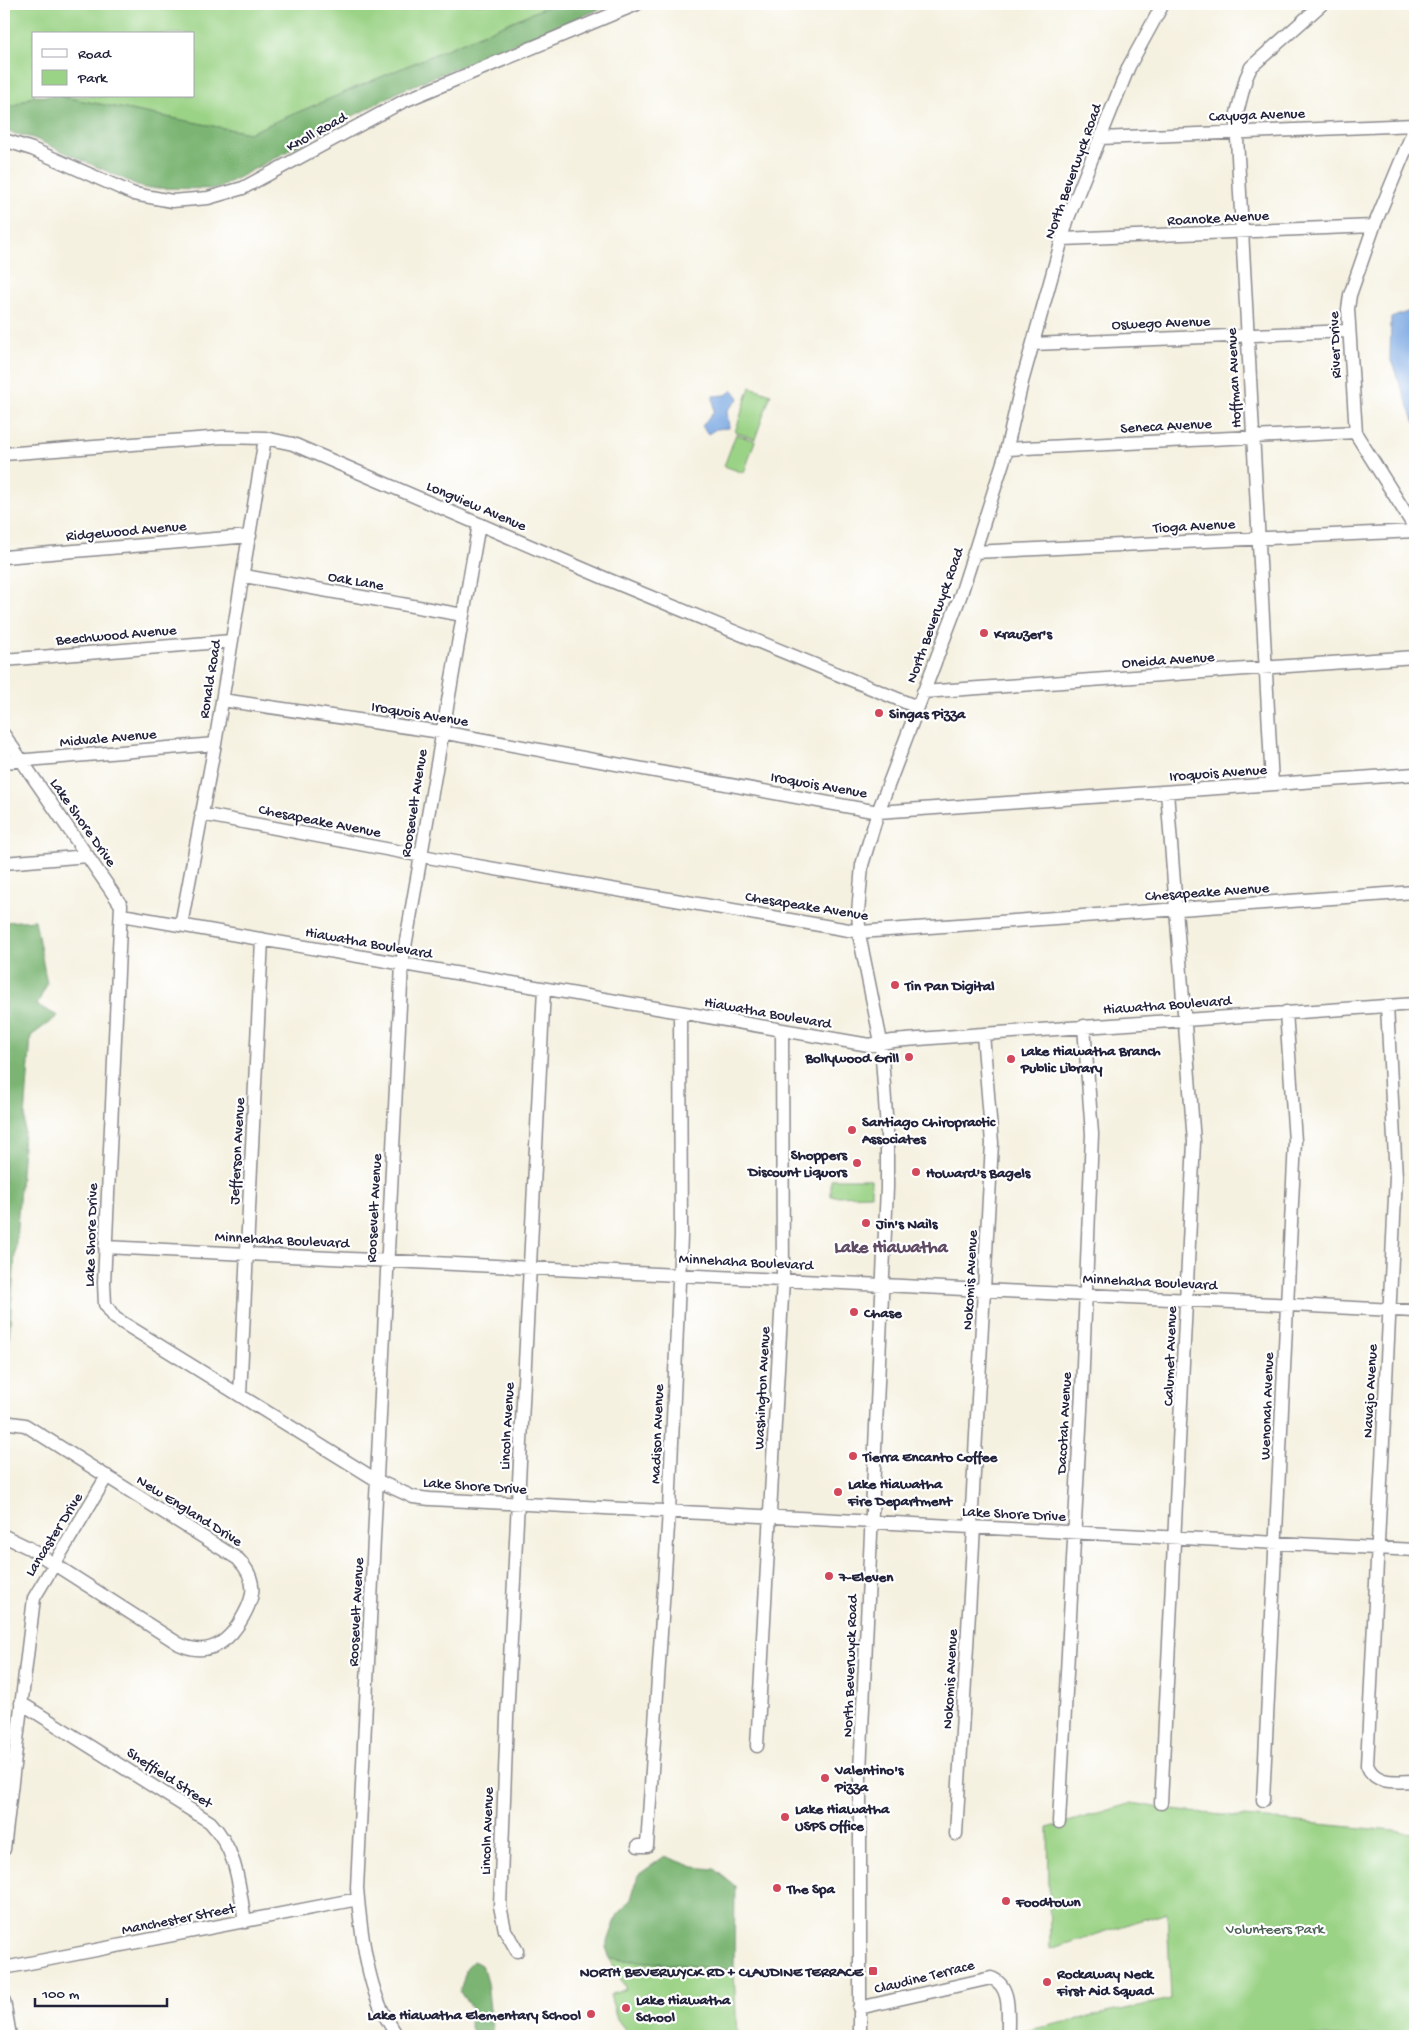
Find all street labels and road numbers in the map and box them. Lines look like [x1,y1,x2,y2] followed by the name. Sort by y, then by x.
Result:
[1041,100,1107,242] street label: North Beverwyck Road
[1209,105,1306,127] street label: Cayuga Avenue
[284,108,351,157] street label: Knoll Road
[1167,207,1270,231] street label: Roanoke Avenue
[1326,311,1346,379] street label: River Drive
[1111,313,1211,335] street label: Oswego Avenue
[1223,327,1247,428] street label: Hoffman Avenue
[1120,416,1213,438] street label: Seneca Avenue
[424,478,529,536] street label: Longview Avenue
[1152,516,1236,538] street label: Tioga Avenue
[65,518,187,546] street label: Ridgewood Avenue
[903,544,969,686] street label: North Beverwyck Road
[326,568,385,596] street label: Oak Lane
[54,622,177,650] street label: Beechwood Avenue
[196,637,226,720] street label: Ronald Road
[1121,649,1215,673] street label: Oneida Avenue
[370,698,470,732] street label: Iroquois Avenue
[59,726,158,752] street label: Midvale Avenue
[398,748,432,859] street label: Roosevelt Avenue
[1169,762,1268,786] street label: Iroquois Avenue
[769,769,869,803] street label: Iroquois Avenue
[45,775,120,871] street label: Lake Shore Drive
[257,801,383,843] street label: Chesapeake Avenue
[1144,880,1270,906] street label: Chesapeake Avenue
[744,888,870,926] street label: Chesapeake Avenue
[304,924,435,964] street label: Hiawatha Boulevard
[1102,992,1233,1019] street label: Hiawatha Boulevard
[703,994,834,1034] street label: Hiawatha Boulevard
[226,1097,250,1205] street label: Jefferson Avenue
[363,1153,387,1263] street label: Roosevelt Avenue
[81,1183,103,1287] street label: Lake Shore Drive
[214,1228,351,1254] street label: Minnehaha Boulevard
[959,1229,983,1331] street label: Nokomis Avenue
[678,1250,815,1276] street label: Minnehaha Boulevard
[1082,1270,1219,1296] street label: Minnehaha Boulevard
[1160,1306,1182,1406] street label: Calumet Avenue
[751,1326,775,1450] street label: Washington Avenue
[1360,1344,1382,1438] street label: Navajo Avenue
[1257,1352,1279,1460] street label: Wenonah Avenue
[1053,1371,1077,1476] street label: Dacotah Avenue
[497,1382,519,1470] street label: Lincoln Avenue
[647,1384,669,1484] street label: Madison Avenue
[133,1472,245,1552] street label: New England Drive
[422,1474,528,1500] street label: Lake Shore Drive
[22,1490,88,1580] street label: Lancaster Drive
[962,1503,1067,1527] street label: Lake Shore Drive
[345,1557,369,1667] street label: Roosevelt Avenue
[840,1593,863,1738] street label: North Beverwyck Road
[939,1628,963,1730] street label: Nokomis Avenue
[123,1744,217,1814] street label: Sheffield Street
[477,1787,499,1875] street label: Lincoln Avenue
[120,1900,238,1940] street label: Manchester Street
[873,1957,977,1999] street label: Claudine Terrace

